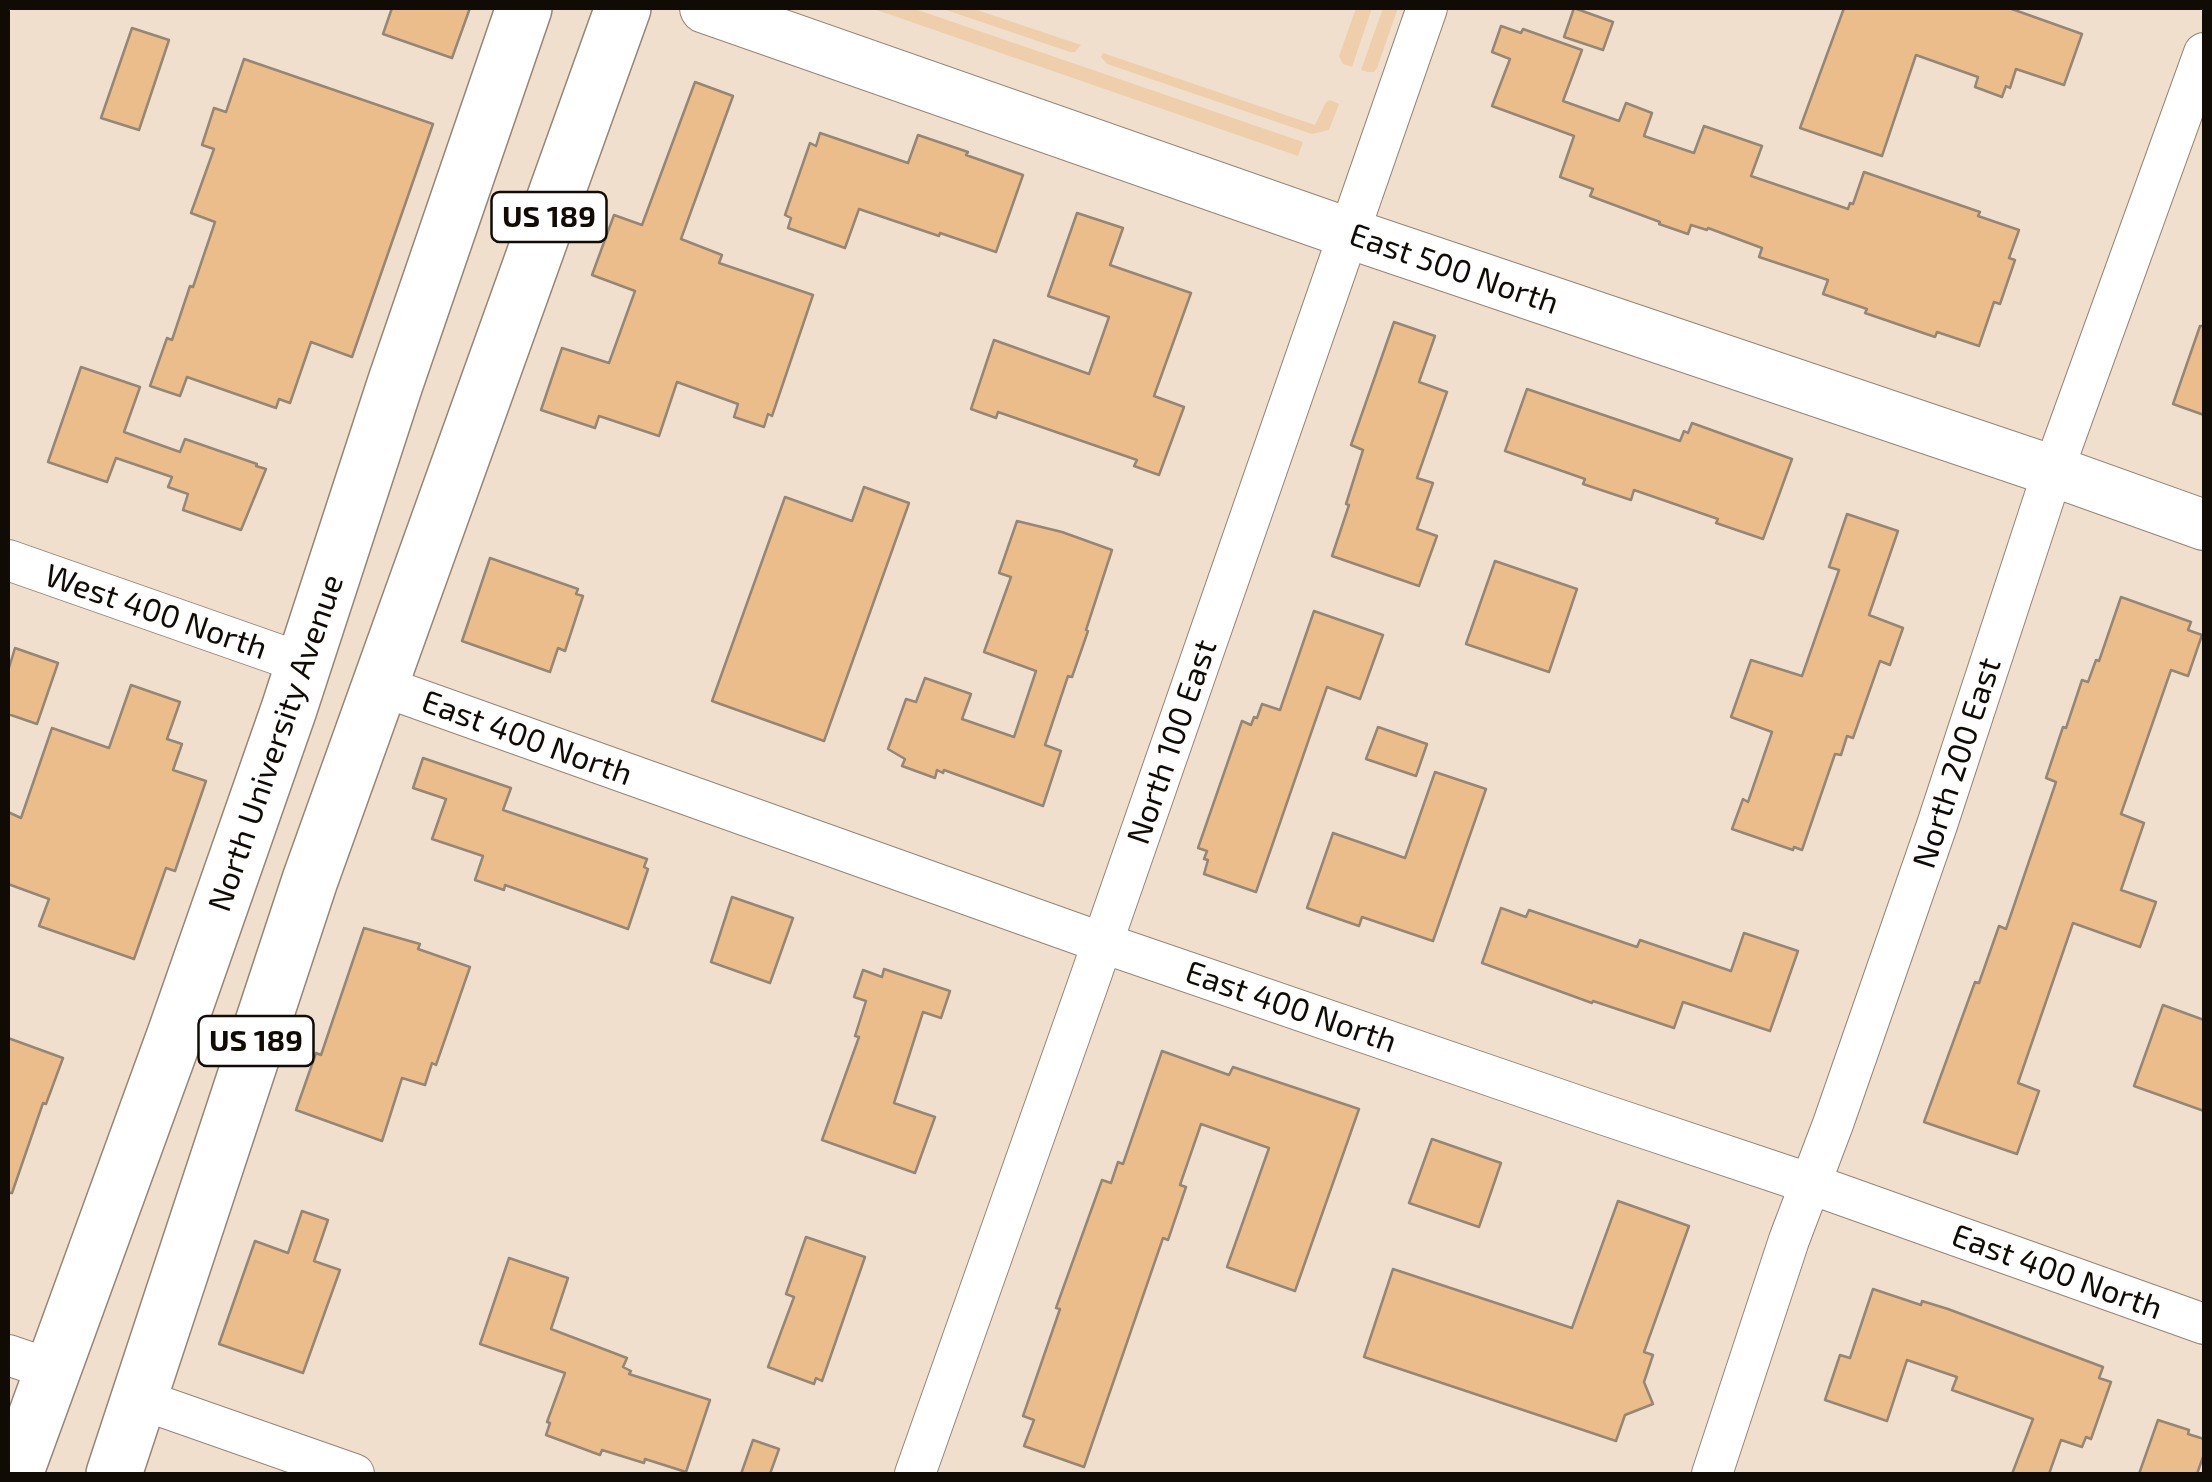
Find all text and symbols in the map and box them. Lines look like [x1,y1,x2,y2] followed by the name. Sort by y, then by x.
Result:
[492,192,606,242] road number: US 189
[1345,215,1563,323] street label: East 500 North
[40,556,272,668] street label: West 400 North
[200,569,352,917] street label: North University Avenue
[1119,635,1225,849] street label: North 100 East
[1905,653,2009,873] street label: North 200 East
[417,682,637,794] street label: East 400 North
[1180,953,1402,1061] street label: East 400 North
[198,1016,314,1066] road number: US 189
[1947,1216,2167,1328] street label: East 400 North

